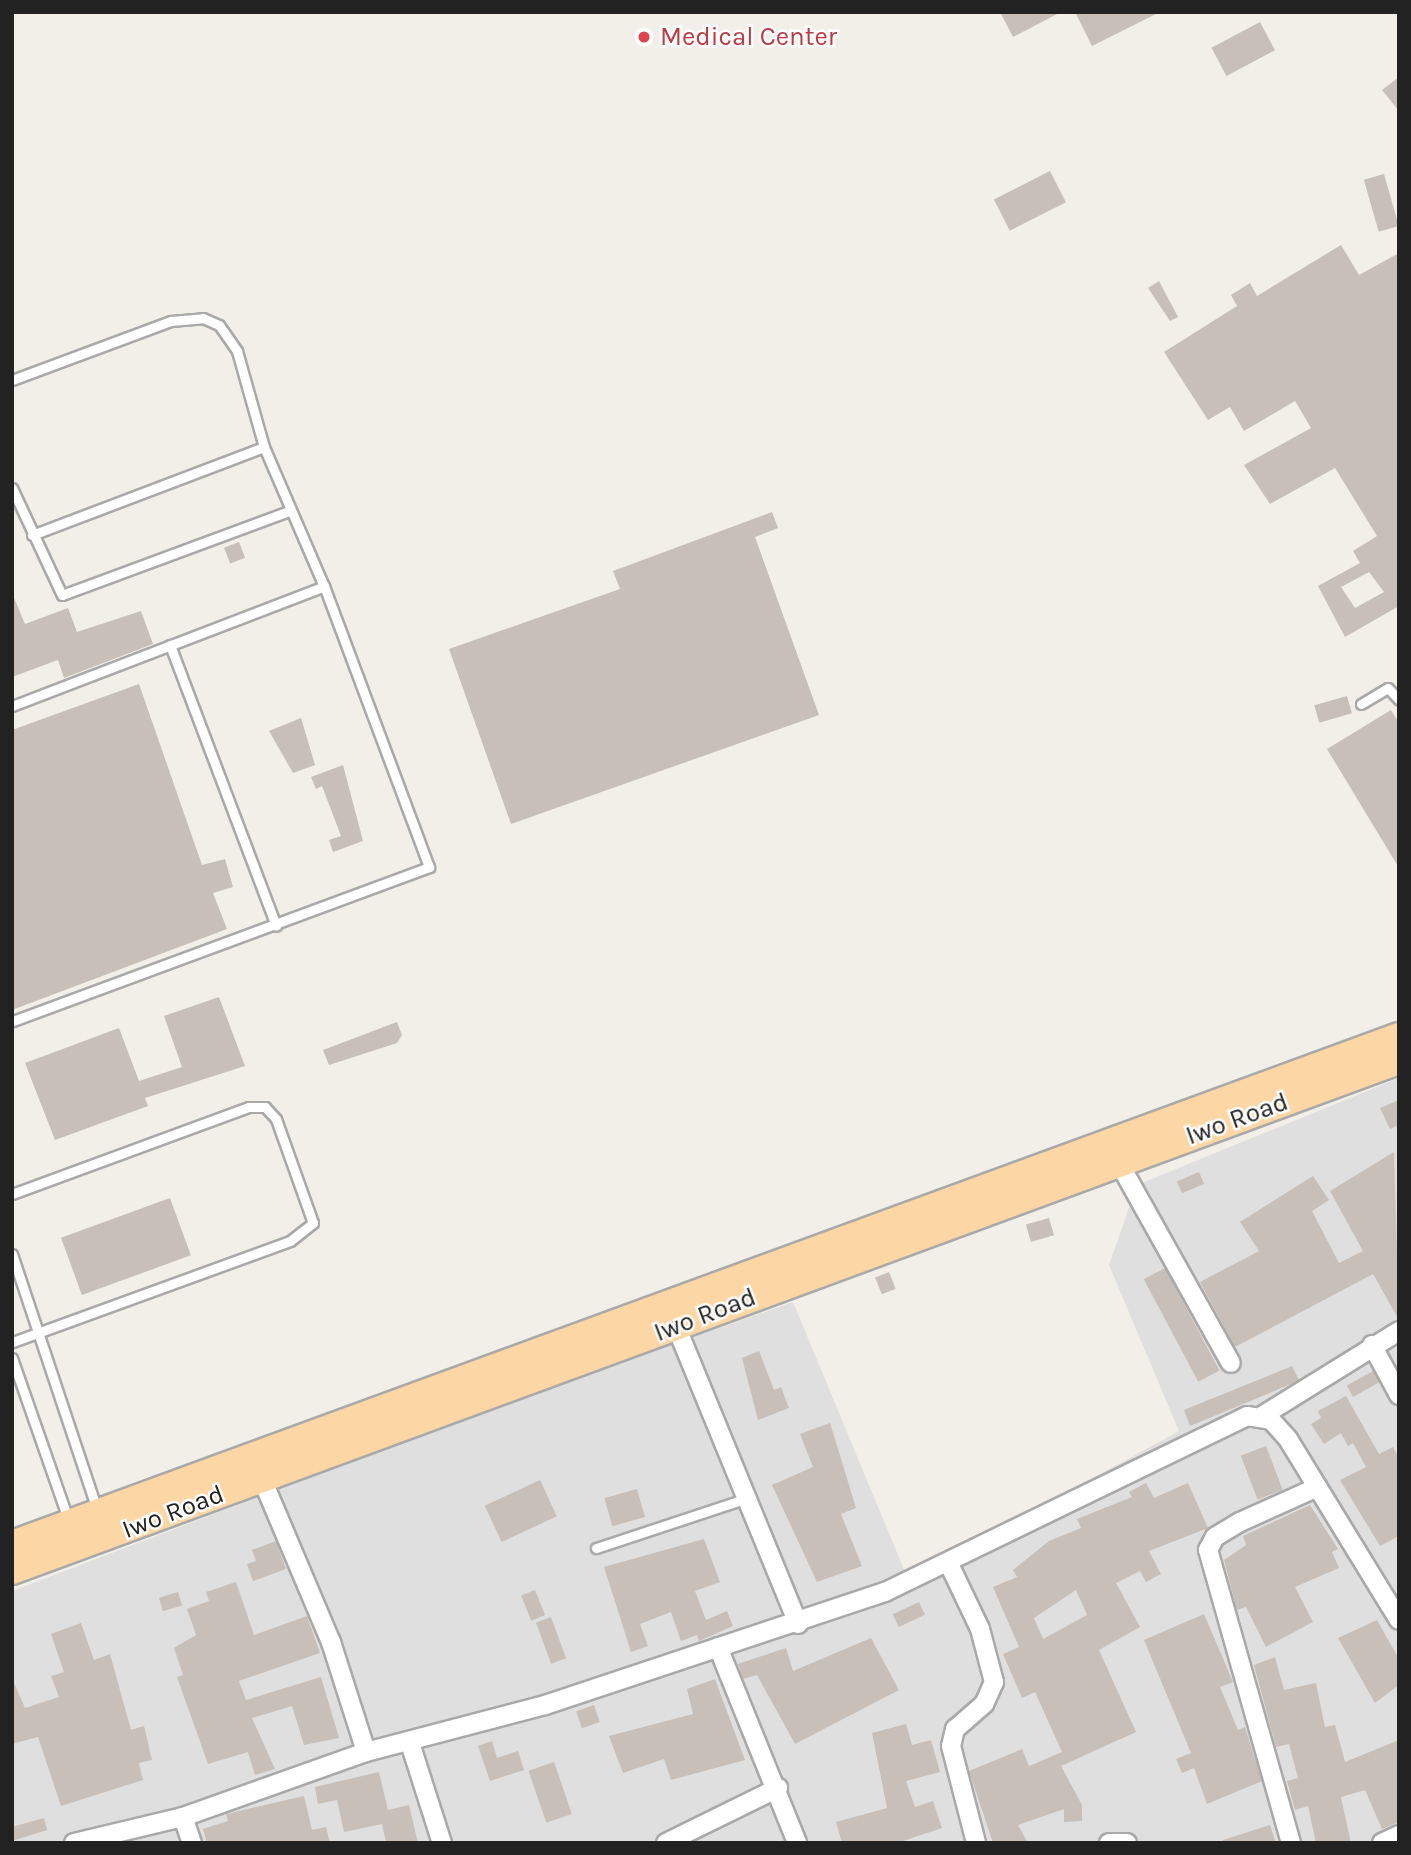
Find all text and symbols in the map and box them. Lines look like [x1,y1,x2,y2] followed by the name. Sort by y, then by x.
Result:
[660,21,837,53] place label: Medical Center
[634,27,654,47] marker: Medical Center
[1182,1086,1292,1152] street label: Iwo Road
[650,1281,760,1349] street label: Iwo Road
[118,1478,228,1546] street label: Iwo Road

